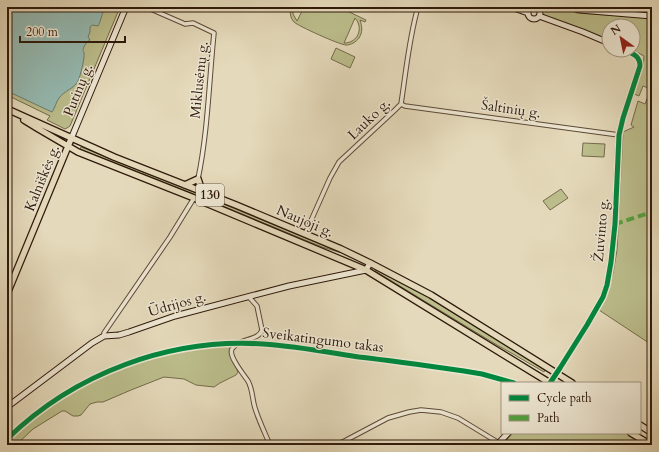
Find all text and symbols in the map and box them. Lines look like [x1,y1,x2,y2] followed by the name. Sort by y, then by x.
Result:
[20,18,125,44] scale bar
[601,18,641,58] north arrow
[608,21,624,39] text: N
[26,24,59,40] text: 200 m
[185,40,213,120] street label: Miklusėnų g.
[59,61,97,119] street label: Putinų g.
[344,94,394,144] street label: Lauko g.
[480,95,542,123] street label: Šaltinių g.
[20,142,64,214] street label: Kalniškės g.
[196,184,224,206] road number: 130
[589,197,613,263] street label: Žuvinto g.
[274,200,336,242] street label: Naujoji g.
[146,287,208,321] street label: Ūdrijos g.
[261,323,385,357] street label: Sveikatingumo takas
[501,382,641,434] legend
[537,390,592,406] text: Cycle path
[537,410,560,426] text: Path

